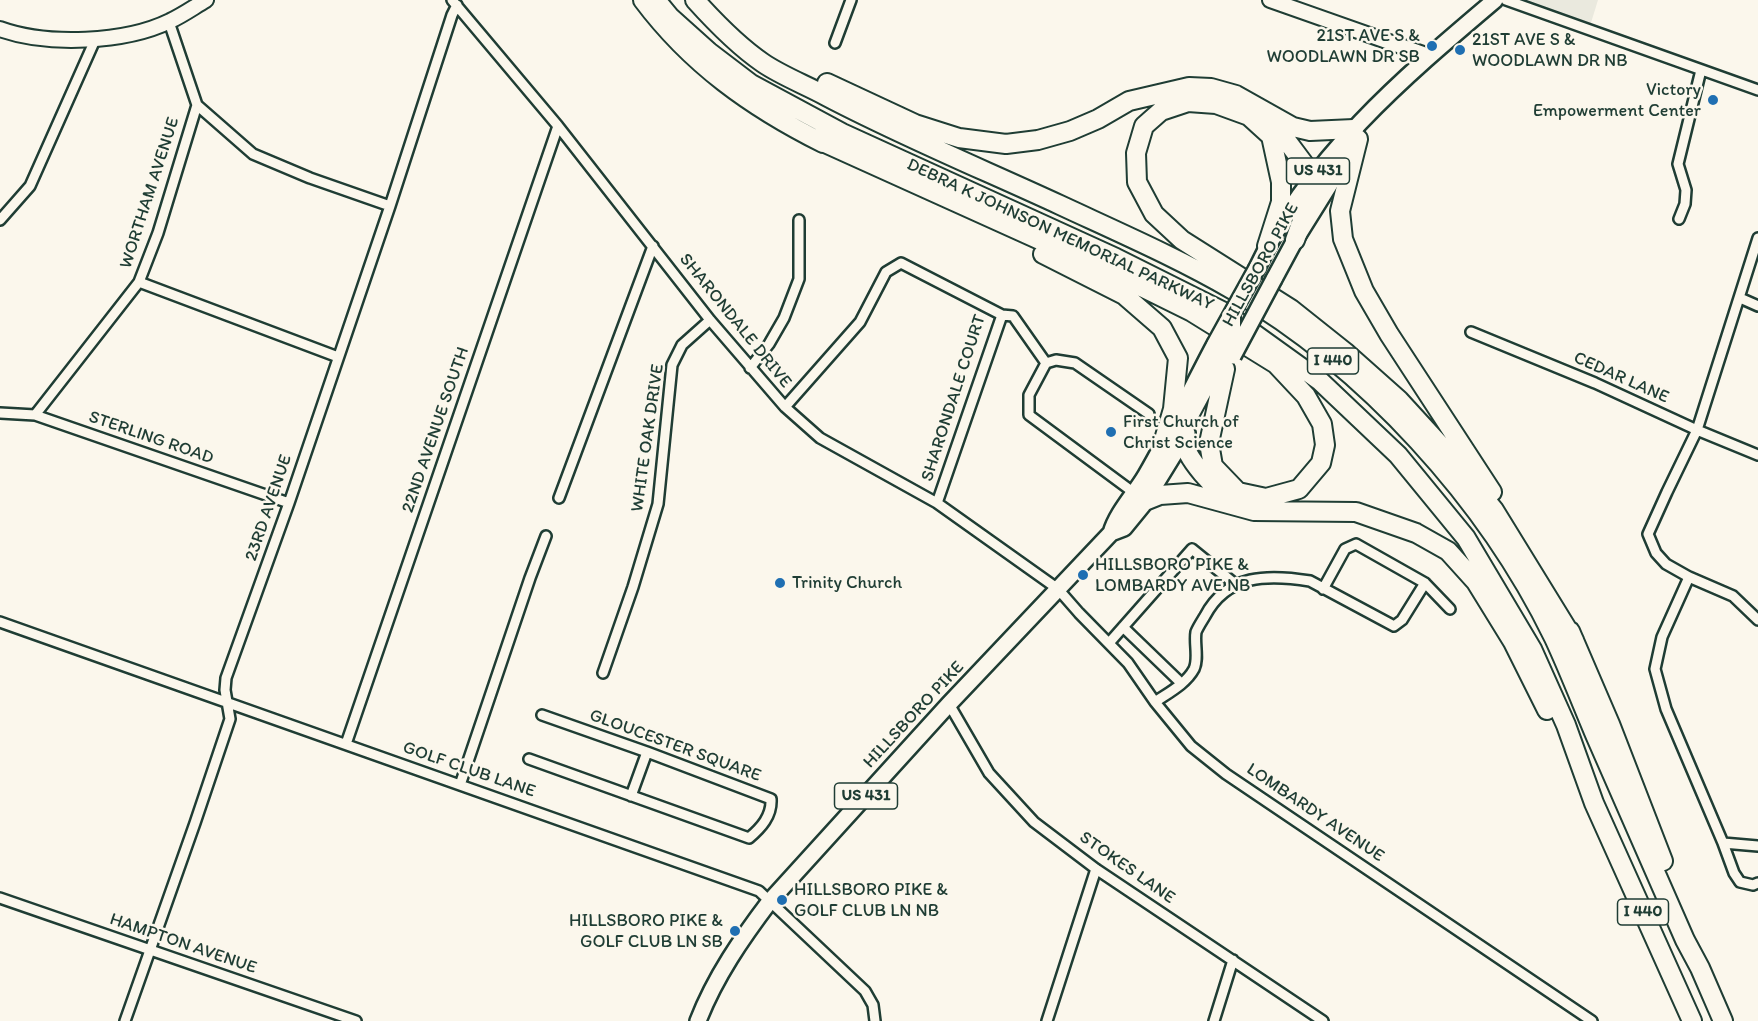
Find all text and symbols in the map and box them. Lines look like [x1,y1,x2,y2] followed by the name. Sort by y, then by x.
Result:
[1266,25,1420,68] place label: 21ST AVE S & WOODLAWN DR SB
[1472,29,1628,72] place label: 21ST AVE S & WOODLAWN DR NB
[1425,39,1439,53] marker: 21ST AVE S & WOODLAWN DR SB
[1453,43,1467,57] marker: 21ST AVE S & WOODLAWN DR NB
[1533,79,1701,122] place label: Victory Empowerment Center
[1706,93,1720,107] marker: Victory Empowerment Center
[115,115,185,271] street label: WORTHAM AVENUE
[903,154,1217,316] street label: DEBRA K JOHNSON MEMORIAL PARKWAY
[1286,158,1350,184] road number: US 431
[1218,199,1304,331] street label: HILLSBORO PIKE
[674,249,796,393] street label: SHARONDALE DRIVE
[917,312,991,484] street label: SHARONDALE COURT
[397,344,475,516] street label: 22ND AVENUE SOUTH
[1570,347,1672,409] street label: CEDAR LANE
[1308,348,1358,374] road number: I 440
[627,363,669,513] street label: WHITE OAK DRIVE
[86,407,216,469] street label: STERLING ROAD
[1123,411,1239,454] place label: First Church of Christ Science
[1104,425,1118,439] marker: First Church of Christ Science
[241,452,297,564] street label: 23RD AVENUE
[1095,554,1250,596] place label: HILLSBORO PIKE & LOMBARDY AVE NB
[1076,568,1090,582] marker: HILLSBORO PIKE & LOMBARDY AVE NB
[792,572,902,594] place label: Trinity Church
[773,576,787,590] marker: Trinity Church
[859,657,969,773] street label: HILLSBORO PIKE
[586,705,764,787] street label: GLOUCESTER SQUARE
[400,737,538,803] street label: GOLF CLUB LANE
[1242,759,1388,867] street label: LOMBARDY AVENUE
[834,783,898,809] road number: US 431
[1075,827,1179,909] street label: STOKES LANE
[794,879,948,922] place label: HILLSBORO PIKE & GOLF CLUB LN NB
[775,893,789,907] marker: HILLSBORO PIKE & GOLF CLUB LN NB
[1618,899,1668,925] road number: I 440
[107,909,259,979] street label: HAMPTON AVENUE
[569,910,723,952] place label: HILLSBORO PIKE & GOLF CLUB LN SB
[728,924,742,938] marker: HILLSBORO PIKE & GOLF CLUB LN SB

